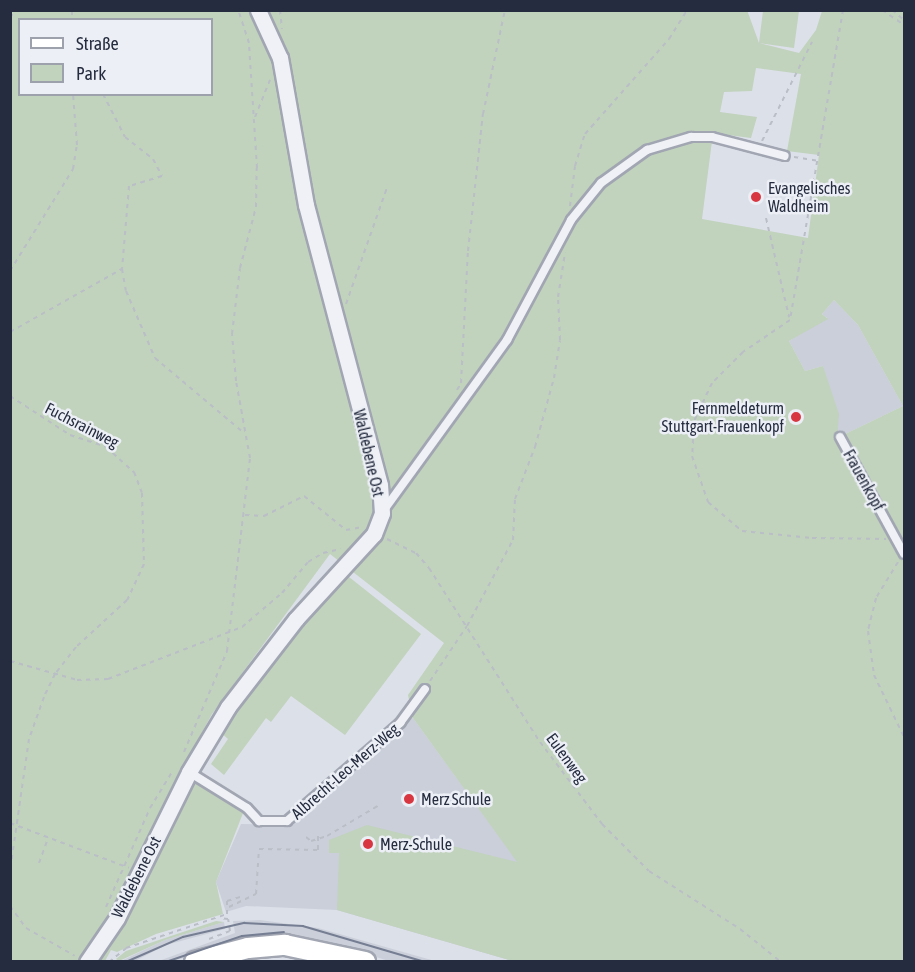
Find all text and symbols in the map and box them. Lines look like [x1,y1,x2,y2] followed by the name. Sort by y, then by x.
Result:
[18,18,213,96] legend
[76,33,119,54] text: Straße
[76,63,106,84] text: Park
[768,178,850,216] place label: Evangelisches Waldheim
[749,190,763,204] marker: Evangelisches Waldheim
[42,398,122,452] street label: Fuchsrainweg
[662,398,784,436] place label: Fernmeldeturm Stuttgart-Frauenkopf
[350,407,388,499] street label: Waldebene Ost
[789,410,803,424] marker: Fernmeldeturm Stuttgart-Frauenkopf
[839,446,889,514] street label: Frauenkopf
[287,719,403,823] street label: Albrecht-Leo-Merz-Weg
[542,729,592,787] street label: Eulenweg
[421,789,491,809] place label: Merz Schule
[402,792,416,806] marker: Merz Schule
[107,833,165,921] street label: Waldebene Ost
[380,834,452,854] place label: Merz-Schule
[361,837,375,851] marker: Merz-Schule

